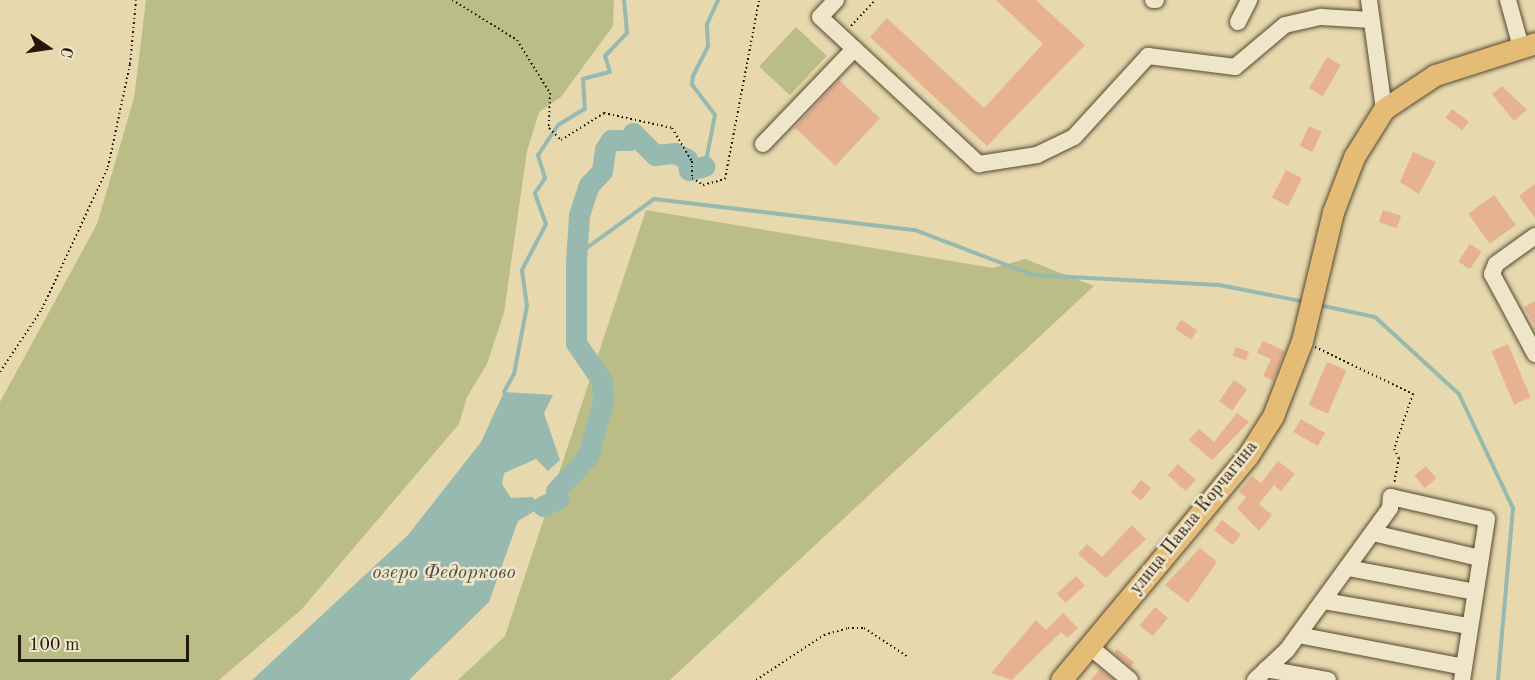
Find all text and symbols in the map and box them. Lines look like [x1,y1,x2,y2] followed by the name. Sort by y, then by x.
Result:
[18,18,78,78] north arrow
[57,45,75,59] text: С
[1125,437,1263,599] street label: улица Павла Корчагина
[372,561,516,585] water label: озеро Федорково
[21,623,192,661] scale bar
[29,636,80,654] text: 100 m

